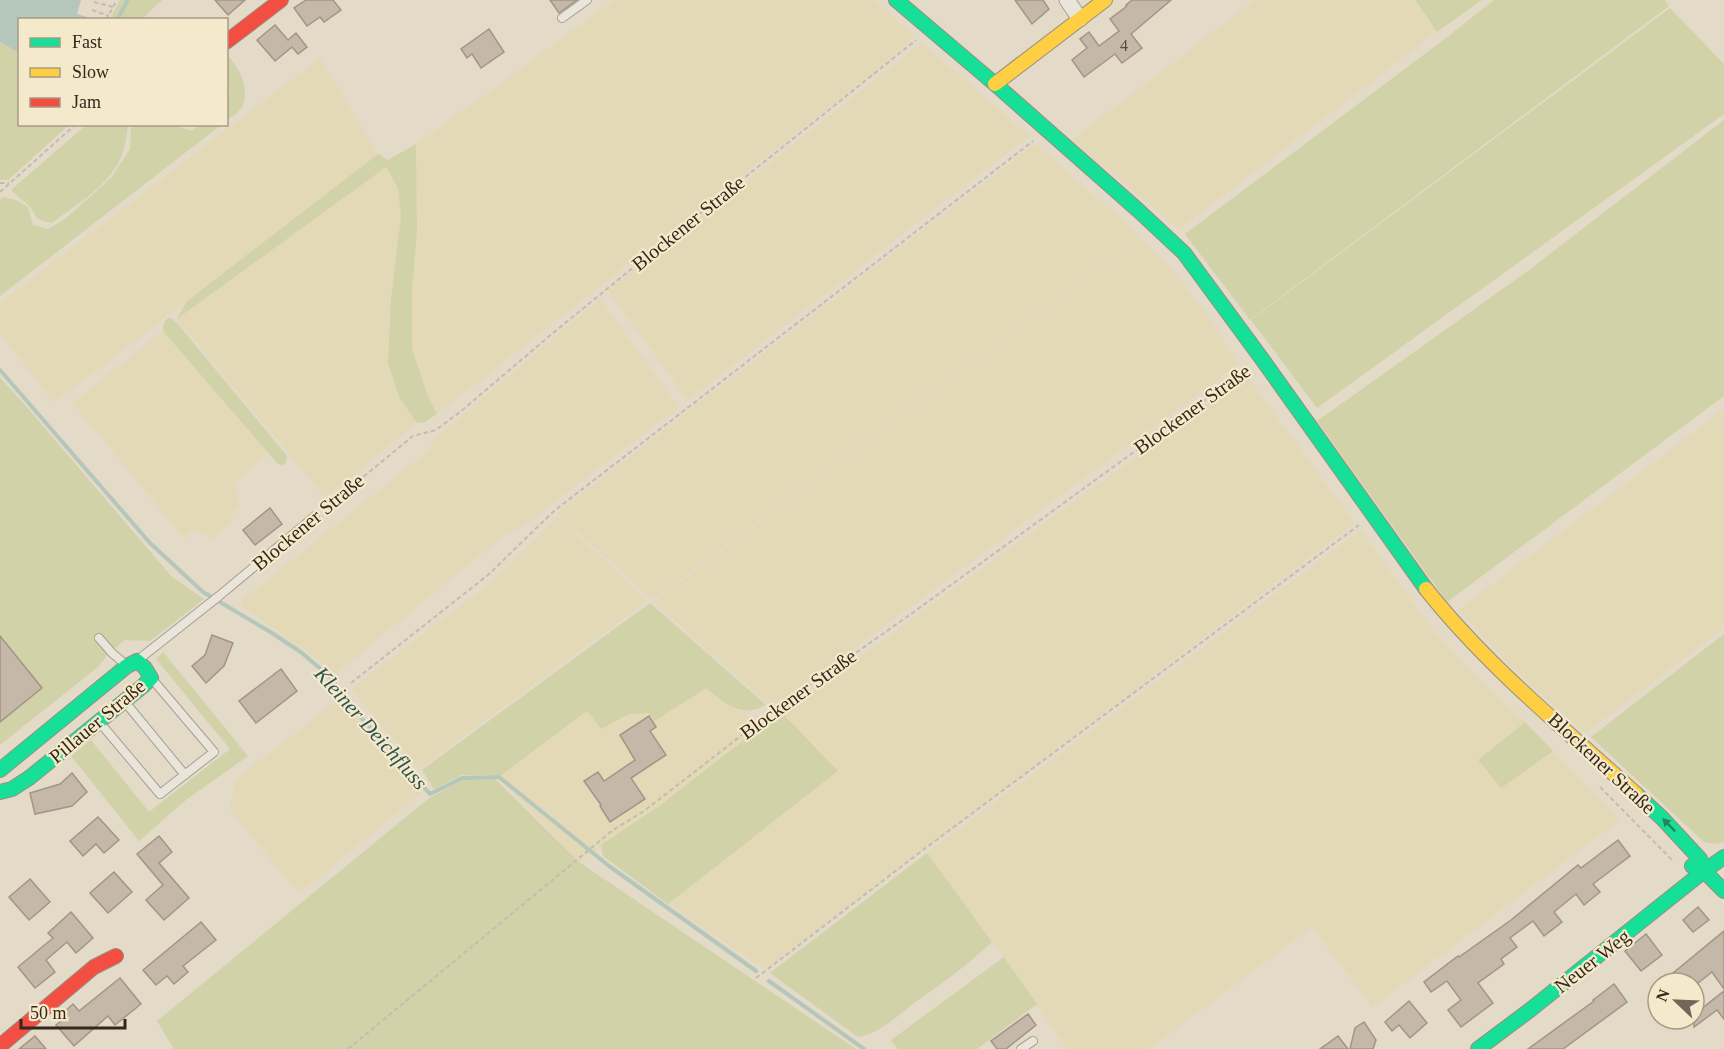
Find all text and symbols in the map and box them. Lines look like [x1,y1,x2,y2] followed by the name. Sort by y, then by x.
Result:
[18,18,228,126] legend
[72,32,102,52] text: Fast
[1120,37,1128,54] house number: 4
[72,62,109,82] text: Slow
[72,92,101,112] text: Jam
[627,171,749,275] street label: Blockener Straße
[1130,359,1255,459] street label: Blockener Straße
[248,469,368,575] street label: Blockener Straße
[736,644,861,744] street label: Blockener Straße
[309,661,432,794] water label: Kleiner Deichfluss
[45,674,149,767] street label: Pillauer Straße
[1544,708,1660,818] street label: Blockener Straße
[1663,819,1677,833] one-way arrow
[1550,925,1635,998] street label: Neuer Weg
[1646,971,1706,1031] north arrow
[1653,986,1673,1004] text: N
[21,992,124,1030] scale bar
[30,1003,67,1023] text: 50 m

